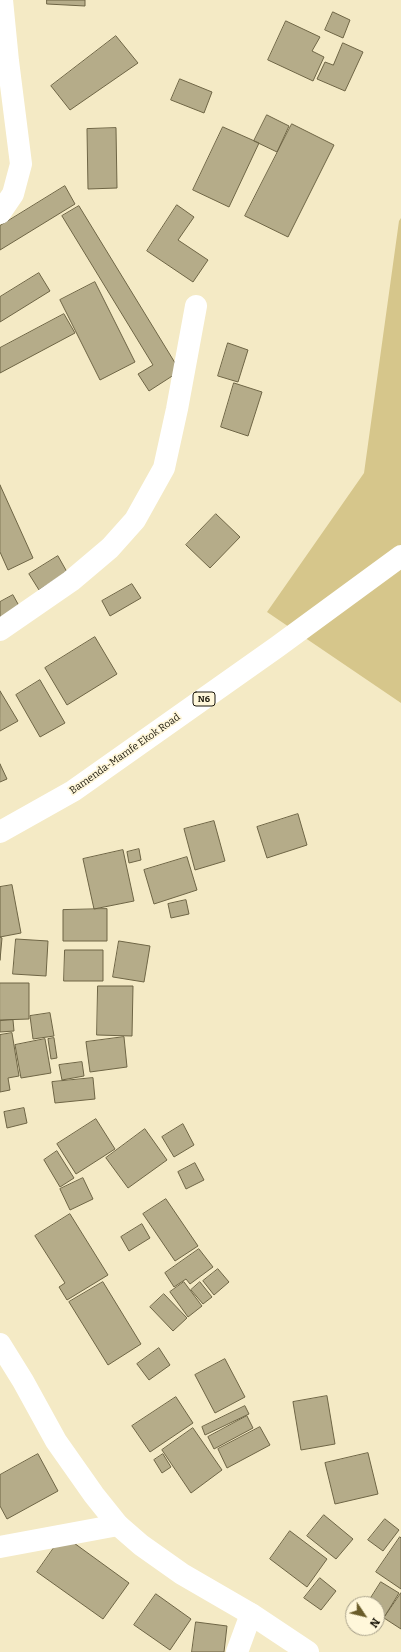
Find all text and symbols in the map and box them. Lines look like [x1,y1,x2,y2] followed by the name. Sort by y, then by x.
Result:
[193,692,215,706] road number: N6
[68,711,182,797] street label: Bamenda-Mamfe Ekok Road
[345,1596,385,1636] north arrow
[367,1615,382,1630] text: N

